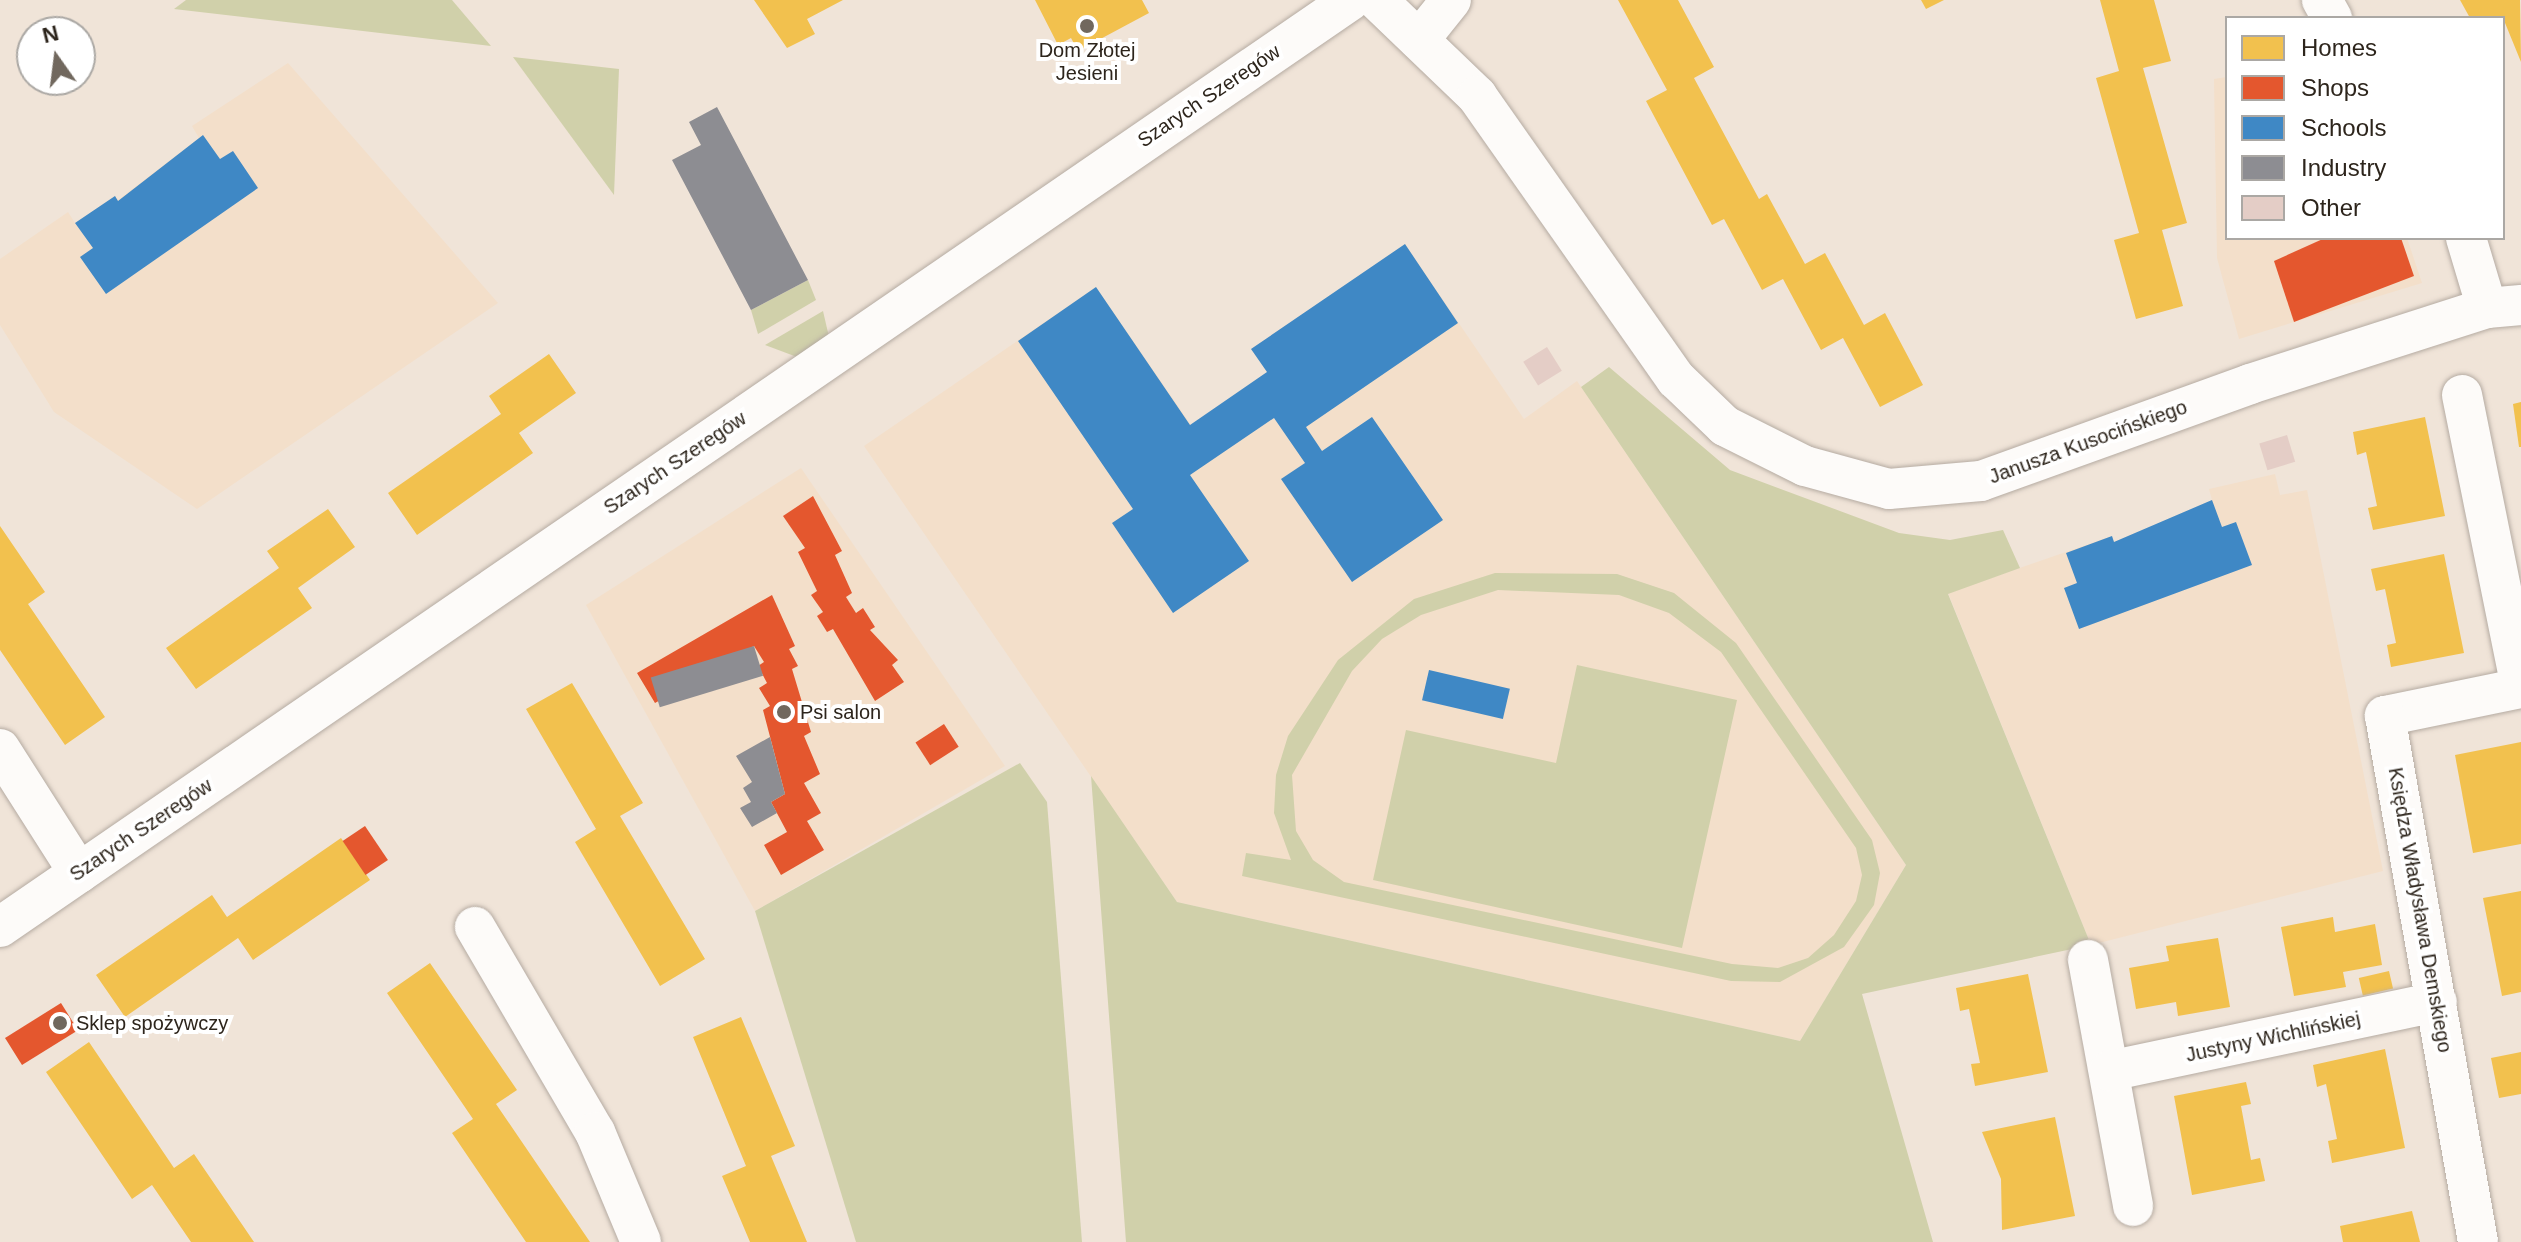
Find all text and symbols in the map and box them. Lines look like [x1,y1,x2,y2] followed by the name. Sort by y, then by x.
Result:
[16,16,96,96] north arrow
[2225,16,2505,240] legend
[1078,17,1096,35] marker: Dom Złotej Jesieni
[40,20,61,48] text: N
[2301,34,2377,61] text: Homes
[1039,38,1135,85] place label: Dom Złotej Jesieni
[1133,39,1285,153] street label: Szarych Szeregów
[2301,74,2369,101] text: Shops
[2301,114,2386,141] text: Schools
[2301,154,2386,181] text: Industry
[2301,194,2361,221] text: Other
[1986,395,2190,489] street label: Janusza Kusocińskiego
[599,406,751,520] street label: Szarych Szeregów
[800,700,881,724] place label: Psi salon
[775,703,793,721] marker: Psi salon
[2383,766,2457,1054] street label: Księdza Władysława Demskiego
[65,773,217,887] street label: Szarych Szeregów
[2184,1007,2362,1067] street label: Justyny Wichlińskiej
[76,1011,228,1035] place label: Sklep spożywczy
[51,1014,69,1032] marker: Sklep spożywczy

